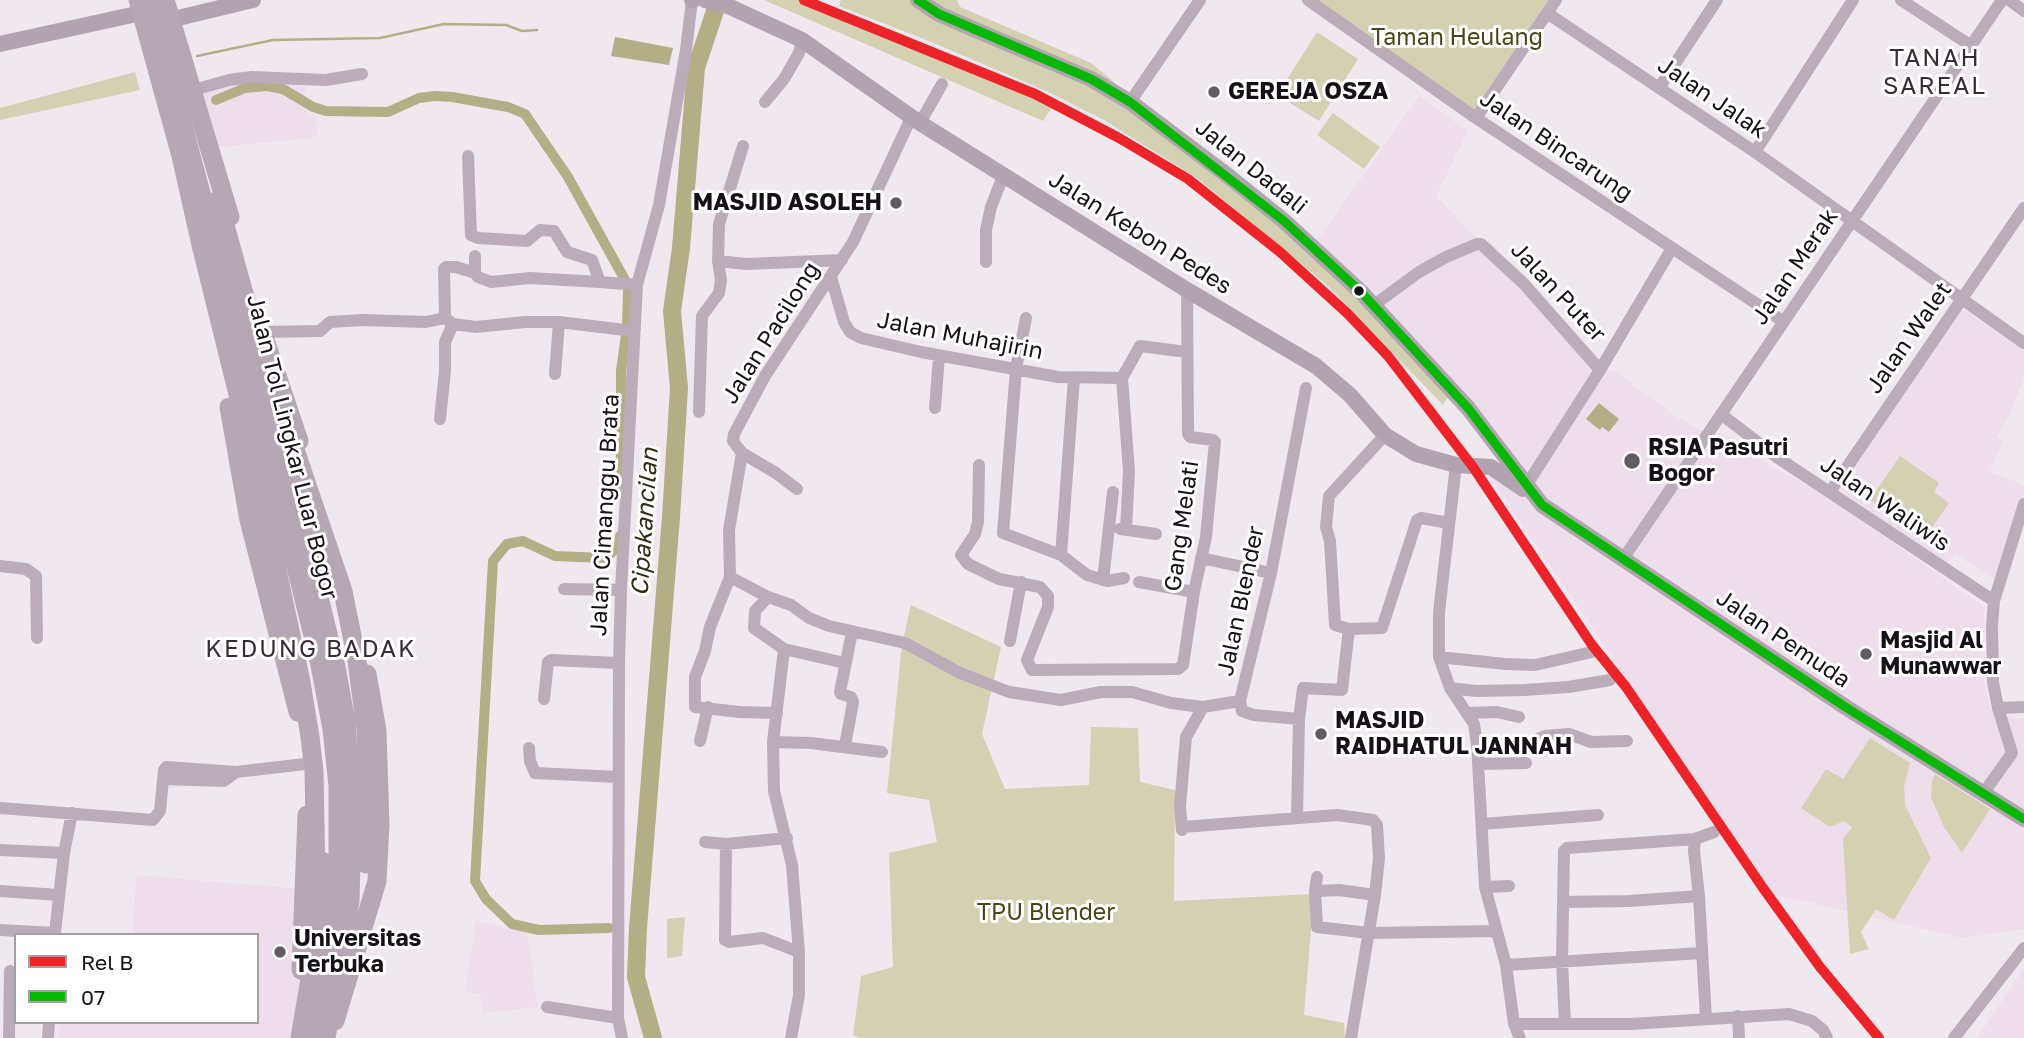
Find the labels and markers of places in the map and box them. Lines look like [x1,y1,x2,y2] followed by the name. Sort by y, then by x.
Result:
[1228,78,1388,106] place label: GEREJA OSZA
[1206,84,1222,100] marker: GEREJA OSZA
[693,189,882,217] place label: MASJID ASOLEH
[888,195,904,211] marker: MASJID ASOLEH
[1352,284,1366,298] unlabelled marker
[1648,434,1788,488] place label: RSIA Pasutri Bogor
[1622,451,1642,471] marker: RSIA Pasutri Bogor
[1880,627,2002,681] place label: Masjid Al Munawwar
[1858,646,1874,662] marker: Masjid Al Munawwar
[1335,707,1572,761] place label: MASJID RAIDHATUL JANNAH
[1313,726,1329,742] marker: MASJID RAIDHATUL JANNAH
[294,925,421,979] place label: Universitas Terbuka
[272,944,288,960] marker: Universitas Terbuka

